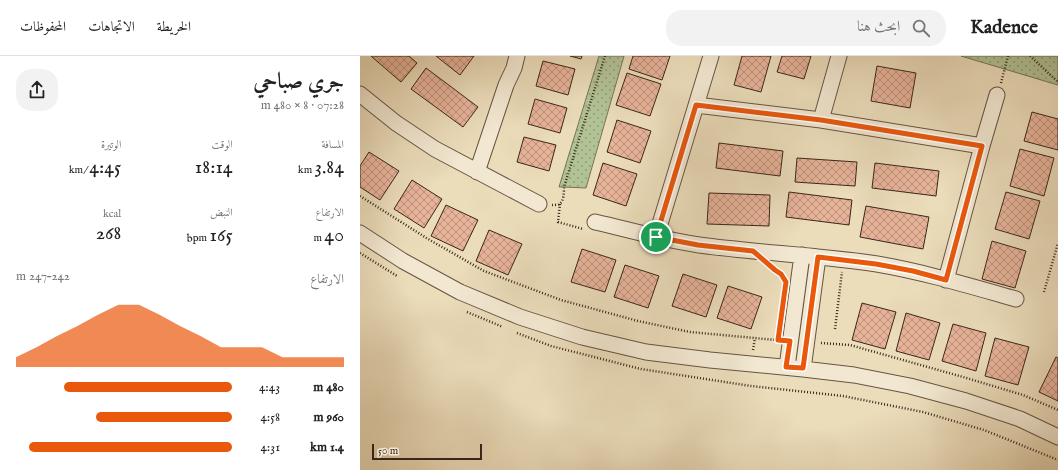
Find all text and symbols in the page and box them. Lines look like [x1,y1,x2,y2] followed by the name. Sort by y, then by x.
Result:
[666,10,946,46] search box
[970,16,1038,40] text: Kadence
[857,17,900,36] text: ابحث هنا
[910,17,932,39] icon: search
[20,18,66,36] text: المحفوظات
[88,18,135,36] text: الاتجاهات
[157,18,191,36] text: الخريطة
[253,68,344,96] text: جري صباحي
[16,69,58,111] button: share
[261,97,344,114] text: 07:28 · 8 × 480 m
[101,138,121,152] text: الوتيرة
[212,138,233,152] text: الوقت
[322,138,344,152] text: المسافة
[89,155,121,180] text: 4:45
[195,155,233,180] text: 18:14
[315,155,344,180] text: 3.84
[69,163,89,177] text: /km
[298,163,315,177] text: km
[210,206,233,220] text: النبض
[315,206,344,220] text: الارتفاع
[103,207,121,221] text: kcal
[639,220,673,254] pin
[96,221,121,246] text: 268
[210,223,233,248] text: 165
[324,223,344,248] text: 40
[645,226,667,248] icon: arrive
[187,231,210,245] text: bpm
[313,231,324,245] text: m
[16,268,70,285] text: 242–247 m
[310,271,344,288] text: الارتفاع
[259,379,280,396] text: 4:43
[313,379,344,396] text: 480 m
[260,409,280,426] text: 4:58
[314,409,344,426] text: 960 m
[261,439,280,456] text: 4:31
[310,439,344,456] text: 1.4 km
[372,442,482,461] scale bar
[378,444,398,458] text: 50 m

